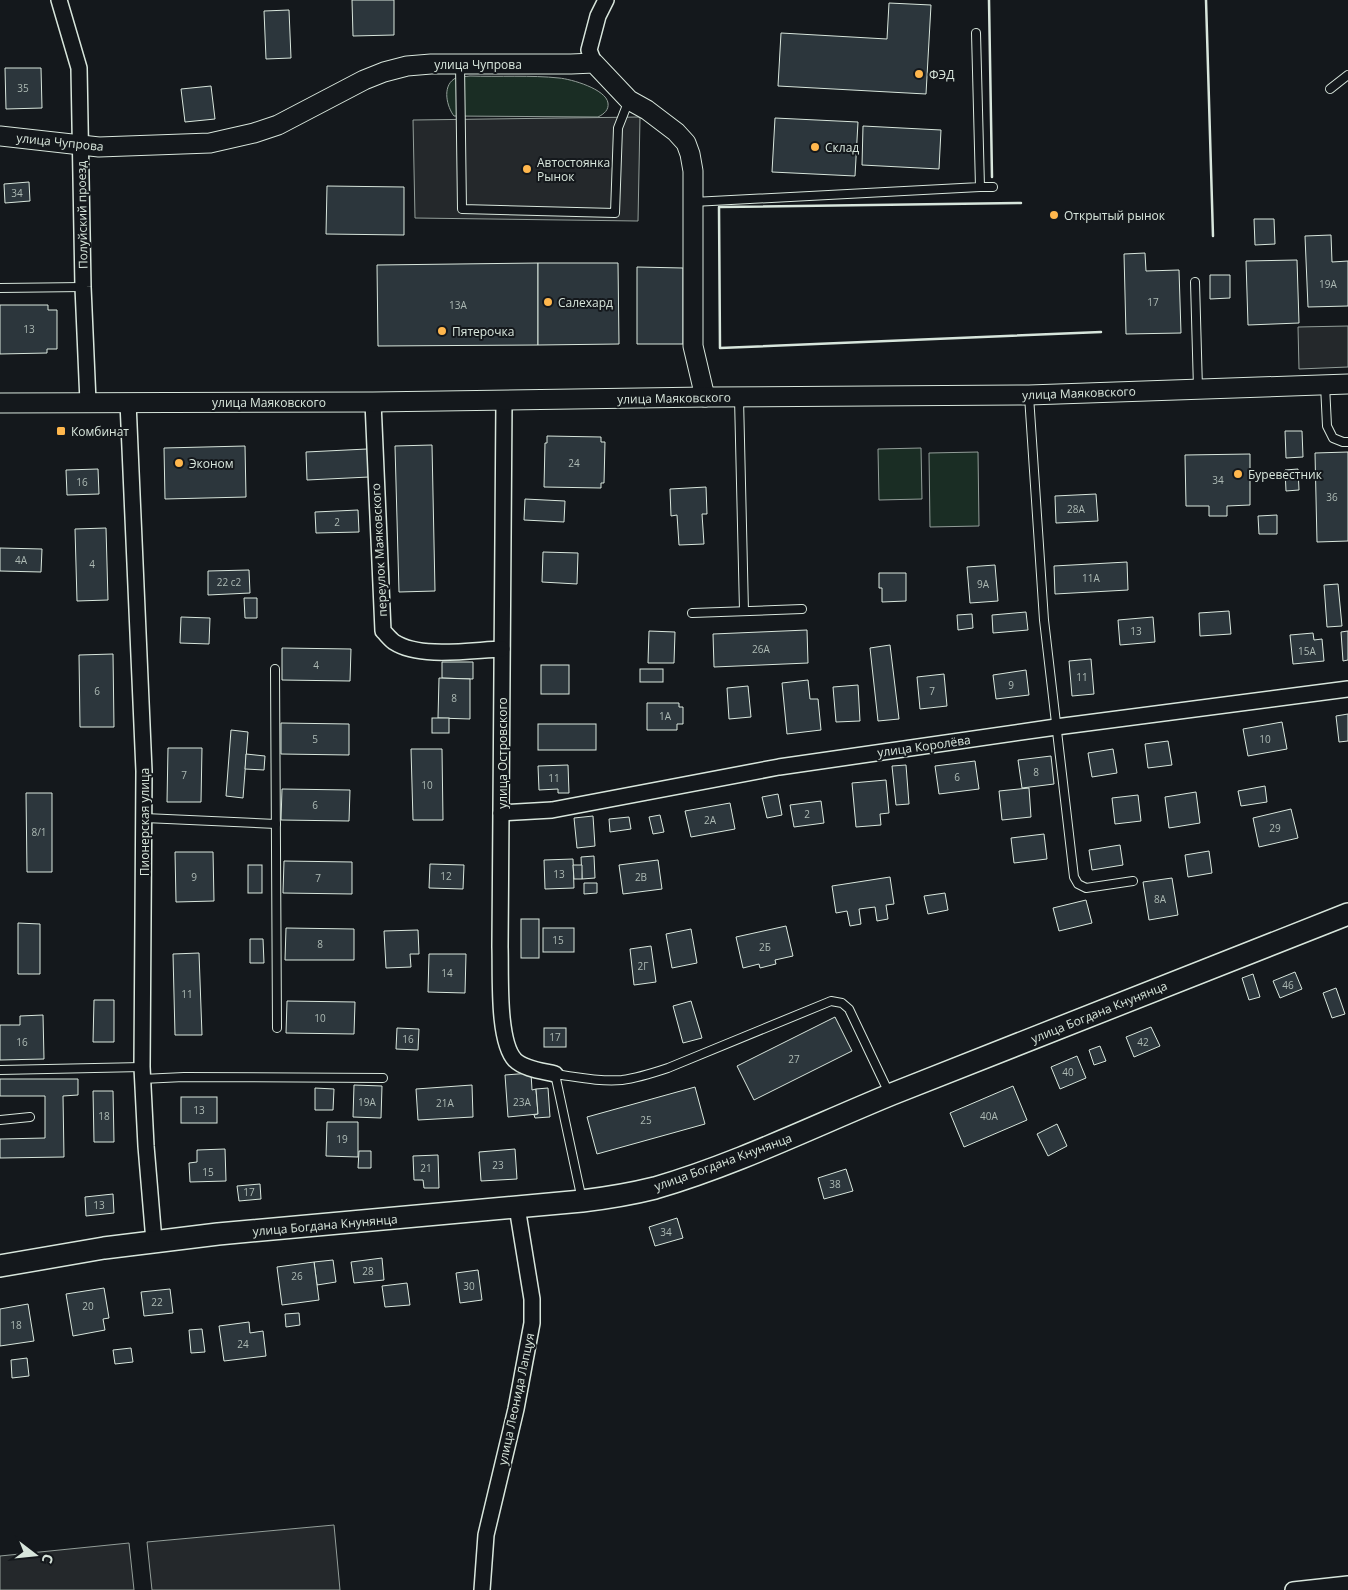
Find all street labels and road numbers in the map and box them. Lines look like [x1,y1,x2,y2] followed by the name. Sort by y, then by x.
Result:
[434,56,522,73] street label: улица Чупрова
[16,129,104,155] street label: улица Чупрова
[73,161,91,269] street label: Полуйский проезд
[1022,383,1136,403] street label: улица Маяковского
[617,389,731,407] street label: улица Маяковского
[212,394,326,411] street label: улица Маяковского
[367,483,391,617] street label: переулок Маяковского
[494,697,511,809] street label: улица Островского
[876,731,972,761] street label: улица Королёва
[136,768,153,876] street label: Пионерская улица
[1028,977,1170,1047] street label: улица Богдана Кнунянца
[652,1129,794,1195] street label: улица Богдана Кнунянца
[252,1210,398,1240] street label: улица Богдана Кнунянца
[494,1331,538,1467] street label: улица Леонида Лапцуя

